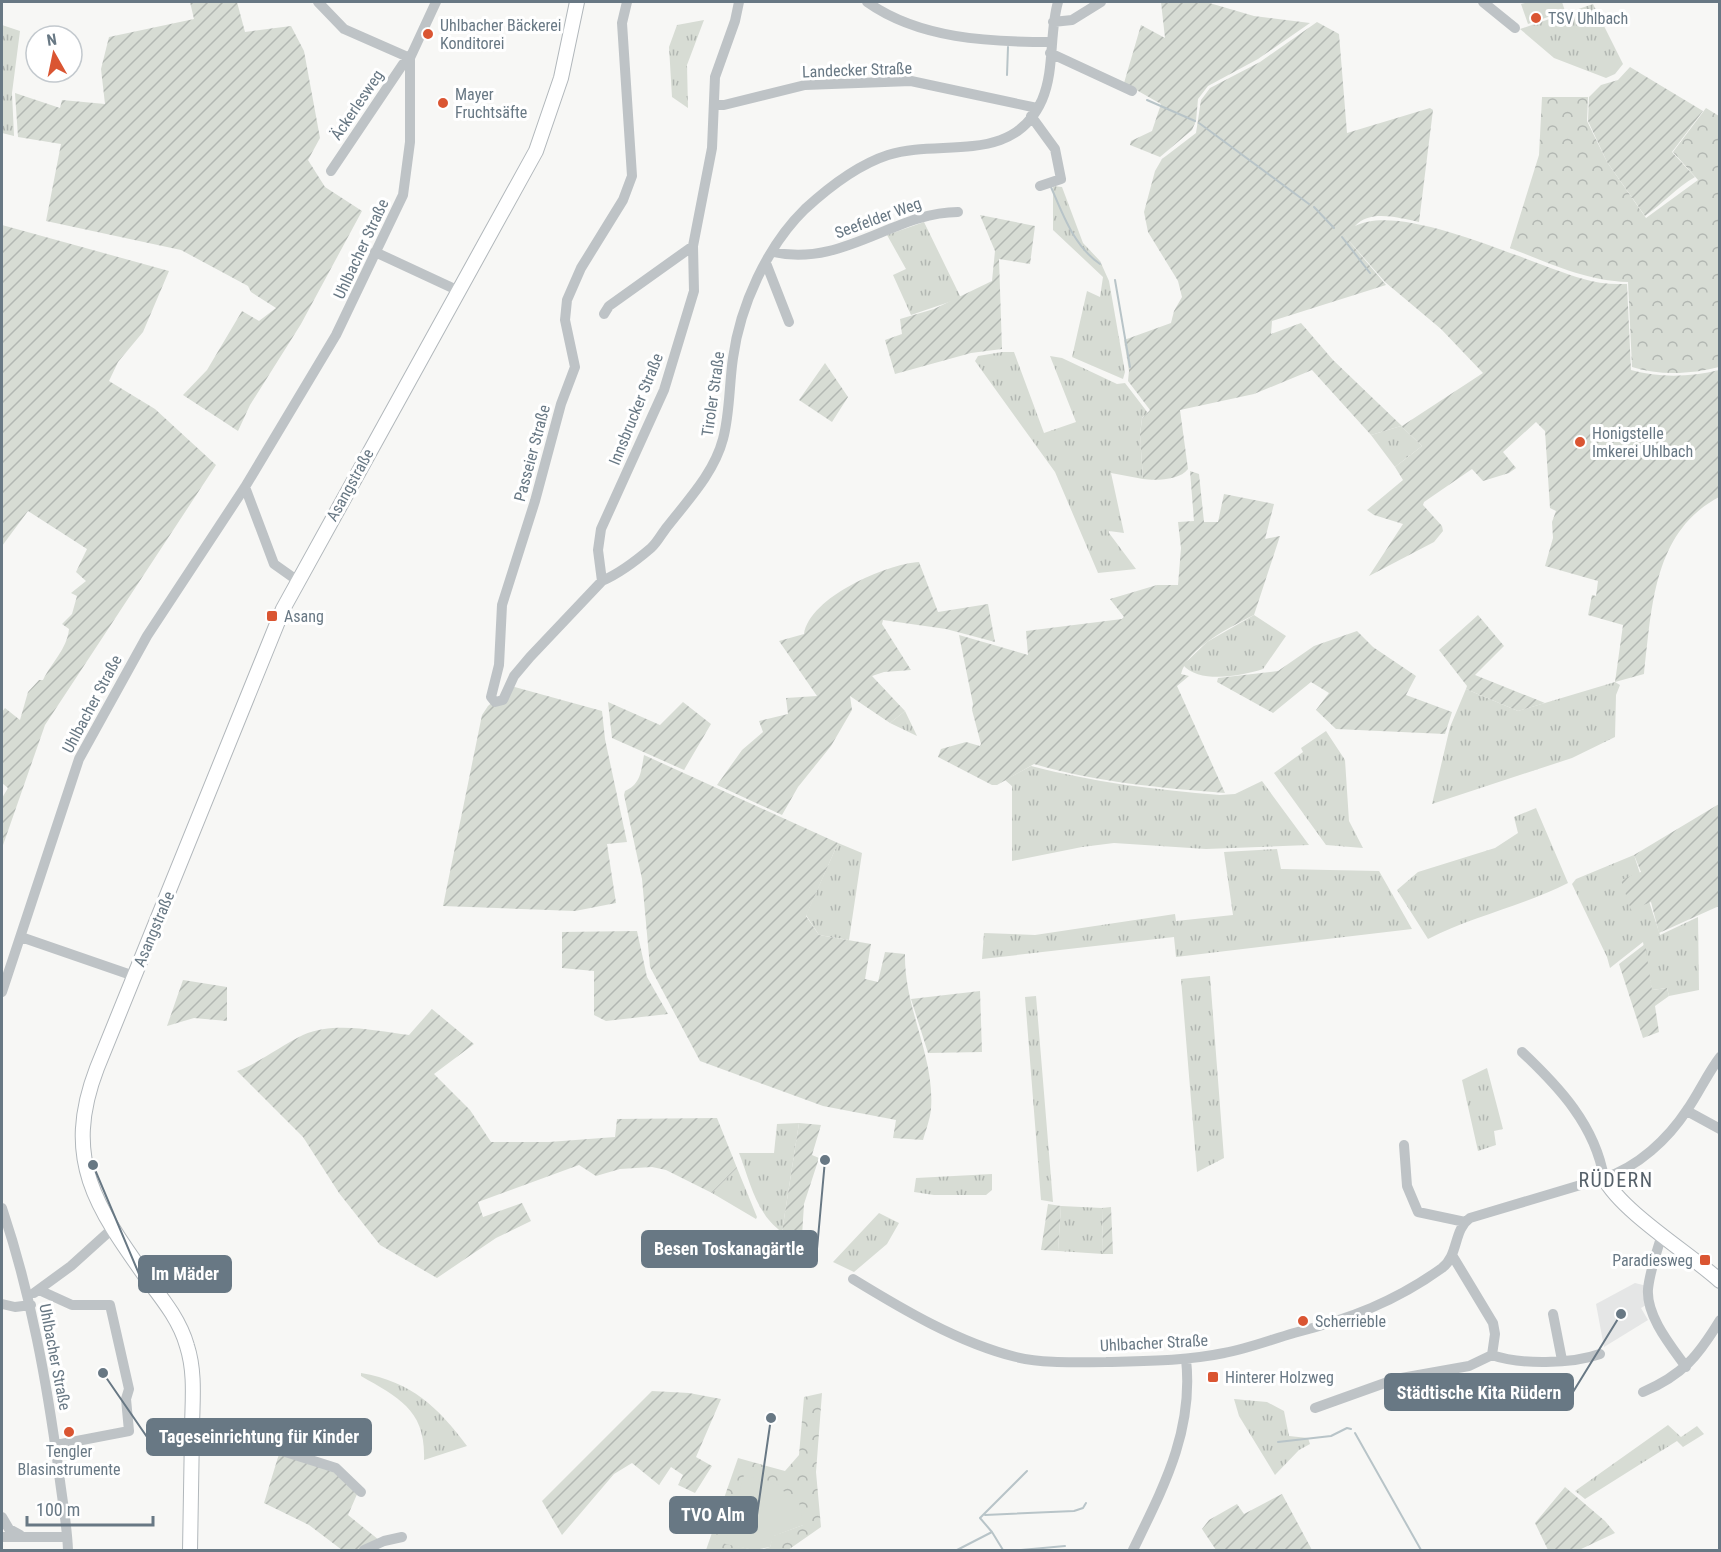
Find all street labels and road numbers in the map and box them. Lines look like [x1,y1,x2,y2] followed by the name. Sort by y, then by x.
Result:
[802,59,912,81] street label: Landecker Straße
[327,66,387,144] street label: Äckerlesweg
[832,194,924,242] street label: Seefelder Weg
[330,196,392,302] street label: Uhlbacher Straße
[605,350,667,468] street label: Innsbrucker Straße
[698,350,728,438] street label: Tiroler Straße
[510,403,554,503] street label: Passeier Straße
[322,445,378,525] street label: Asangstraße
[58,652,126,756] street label: Uhlbacher Straße
[130,888,178,970] street label: Asangstraße
[35,1302,75,1412] street label: Uhlbacher Straße
[1099,1331,1209,1355] street label: Uhlbacher Straße

